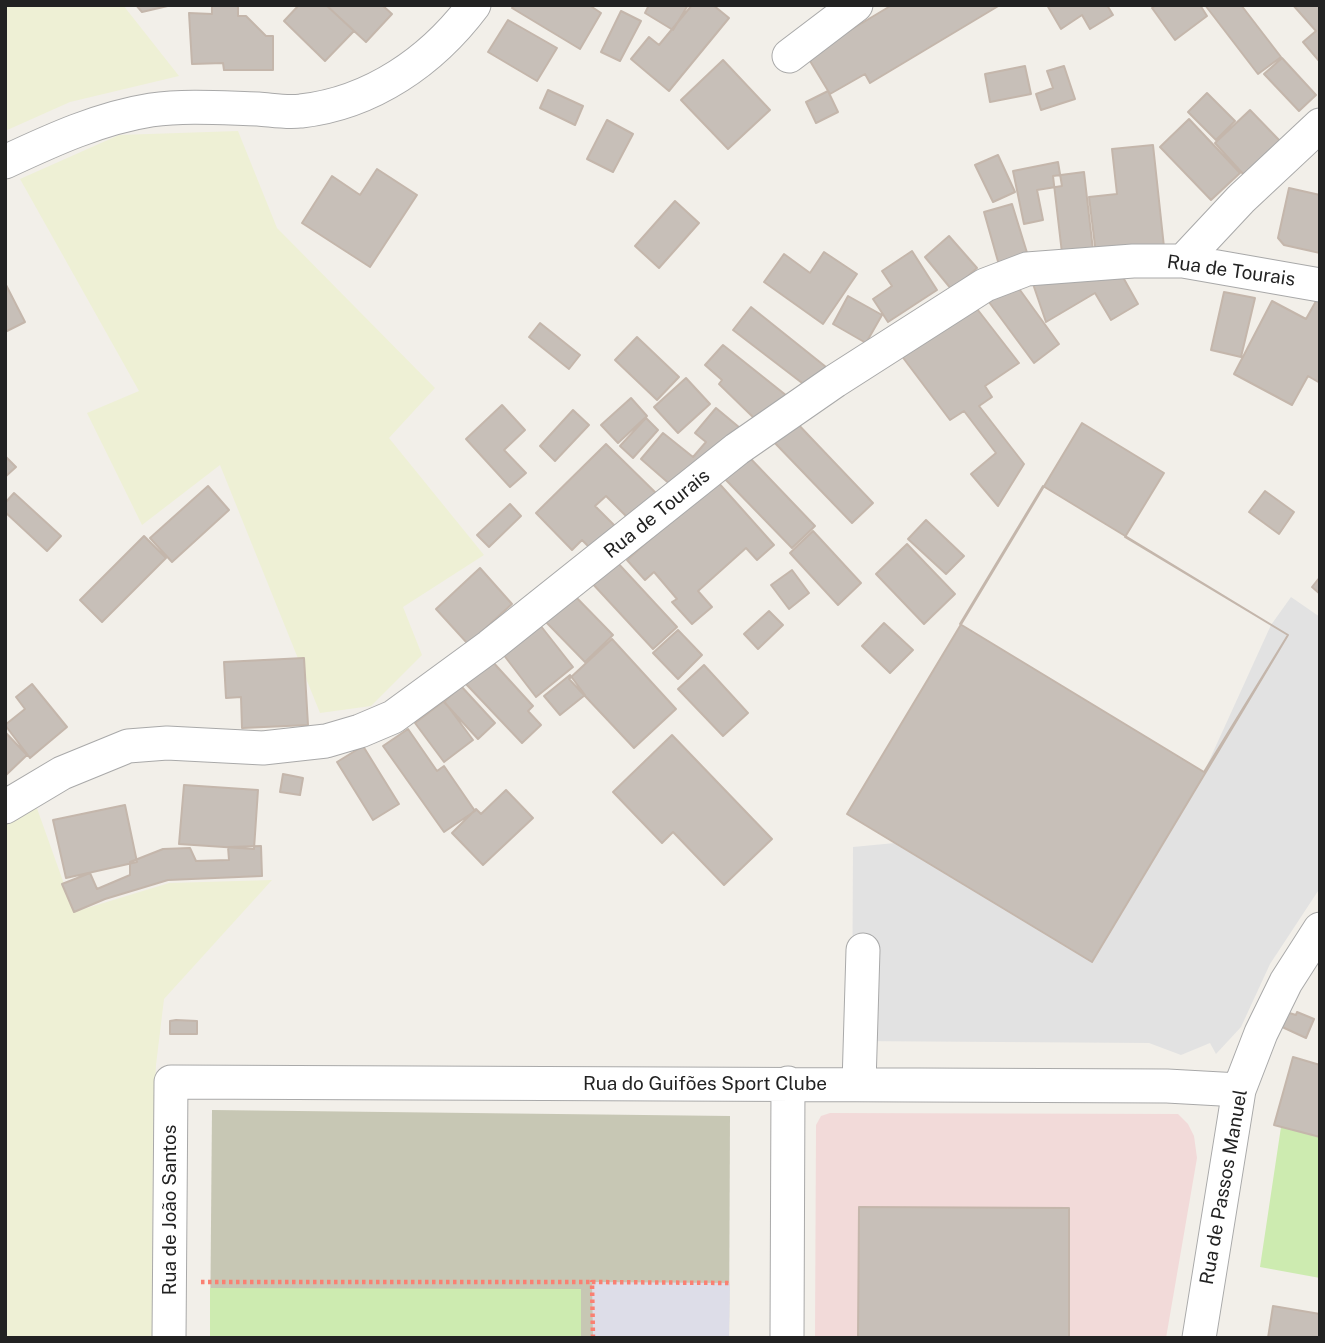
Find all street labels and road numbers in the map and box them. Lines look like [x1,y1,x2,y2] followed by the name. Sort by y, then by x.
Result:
[1165,251,1297,291] street label: Rua de Tourais
[600,464,714,564] street label: Rua de Tourais
[583,1073,827,1095] street label: Rua do Guifões Sport Clube
[1196,1088,1252,1286] street label: Rua de Passos Manuel
[159,1125,181,1295] street label: Rua de João Santos

